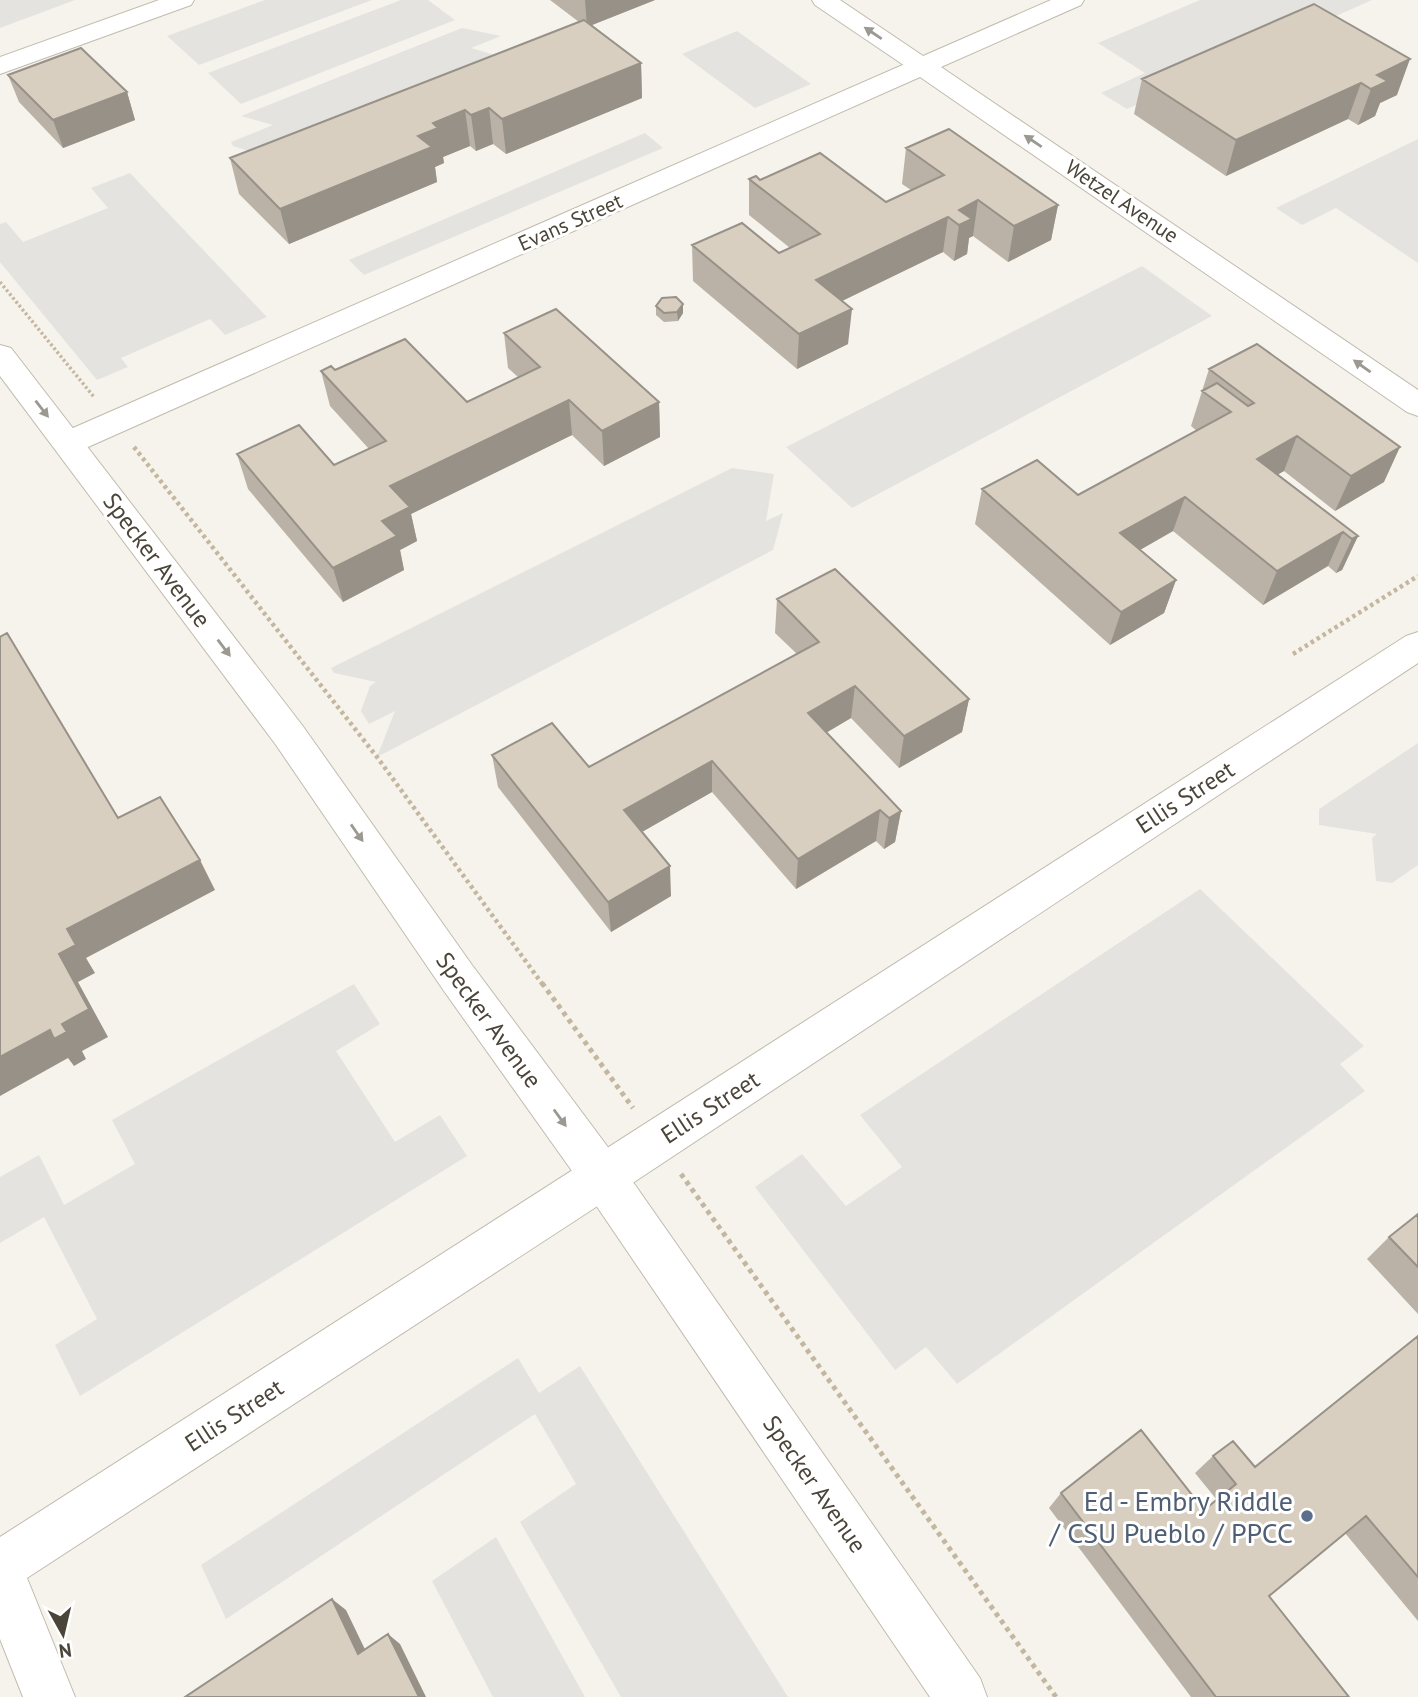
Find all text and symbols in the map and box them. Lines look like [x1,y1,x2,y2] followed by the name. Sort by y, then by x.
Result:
[863,27,883,40] one-way arrow
[1023,135,1042,148] one-way arrow
[1060,153,1184,249] street label: Wetzel Avenue
[514,187,626,257] street label: Evans Street
[1353,359,1371,373] one-way arrow
[34,400,48,418] one-way arrow
[96,487,218,633] street label: Specker Avenue
[217,639,231,658] one-way arrow
[1130,754,1240,840] street label: Ellis Street
[350,824,364,842] one-way arrow
[429,946,549,1094] street label: Specker Avenue
[655,1064,765,1150] street label: Ellis Street
[553,1109,567,1127] one-way arrow
[179,1372,289,1458] street label: Ellis Street
[756,1409,874,1559] street label: Specker Avenue
[1048,1482,1293,1551] place label: Ed - Embry Riddle / CSU Pueblo / PPCC
[1299,1508,1315,1524] marker: Ed - Embry Riddle / CSU Pueblo / PPCC
[28,1599,98,1669] north arrow
[58,1638,73,1664] text: N

